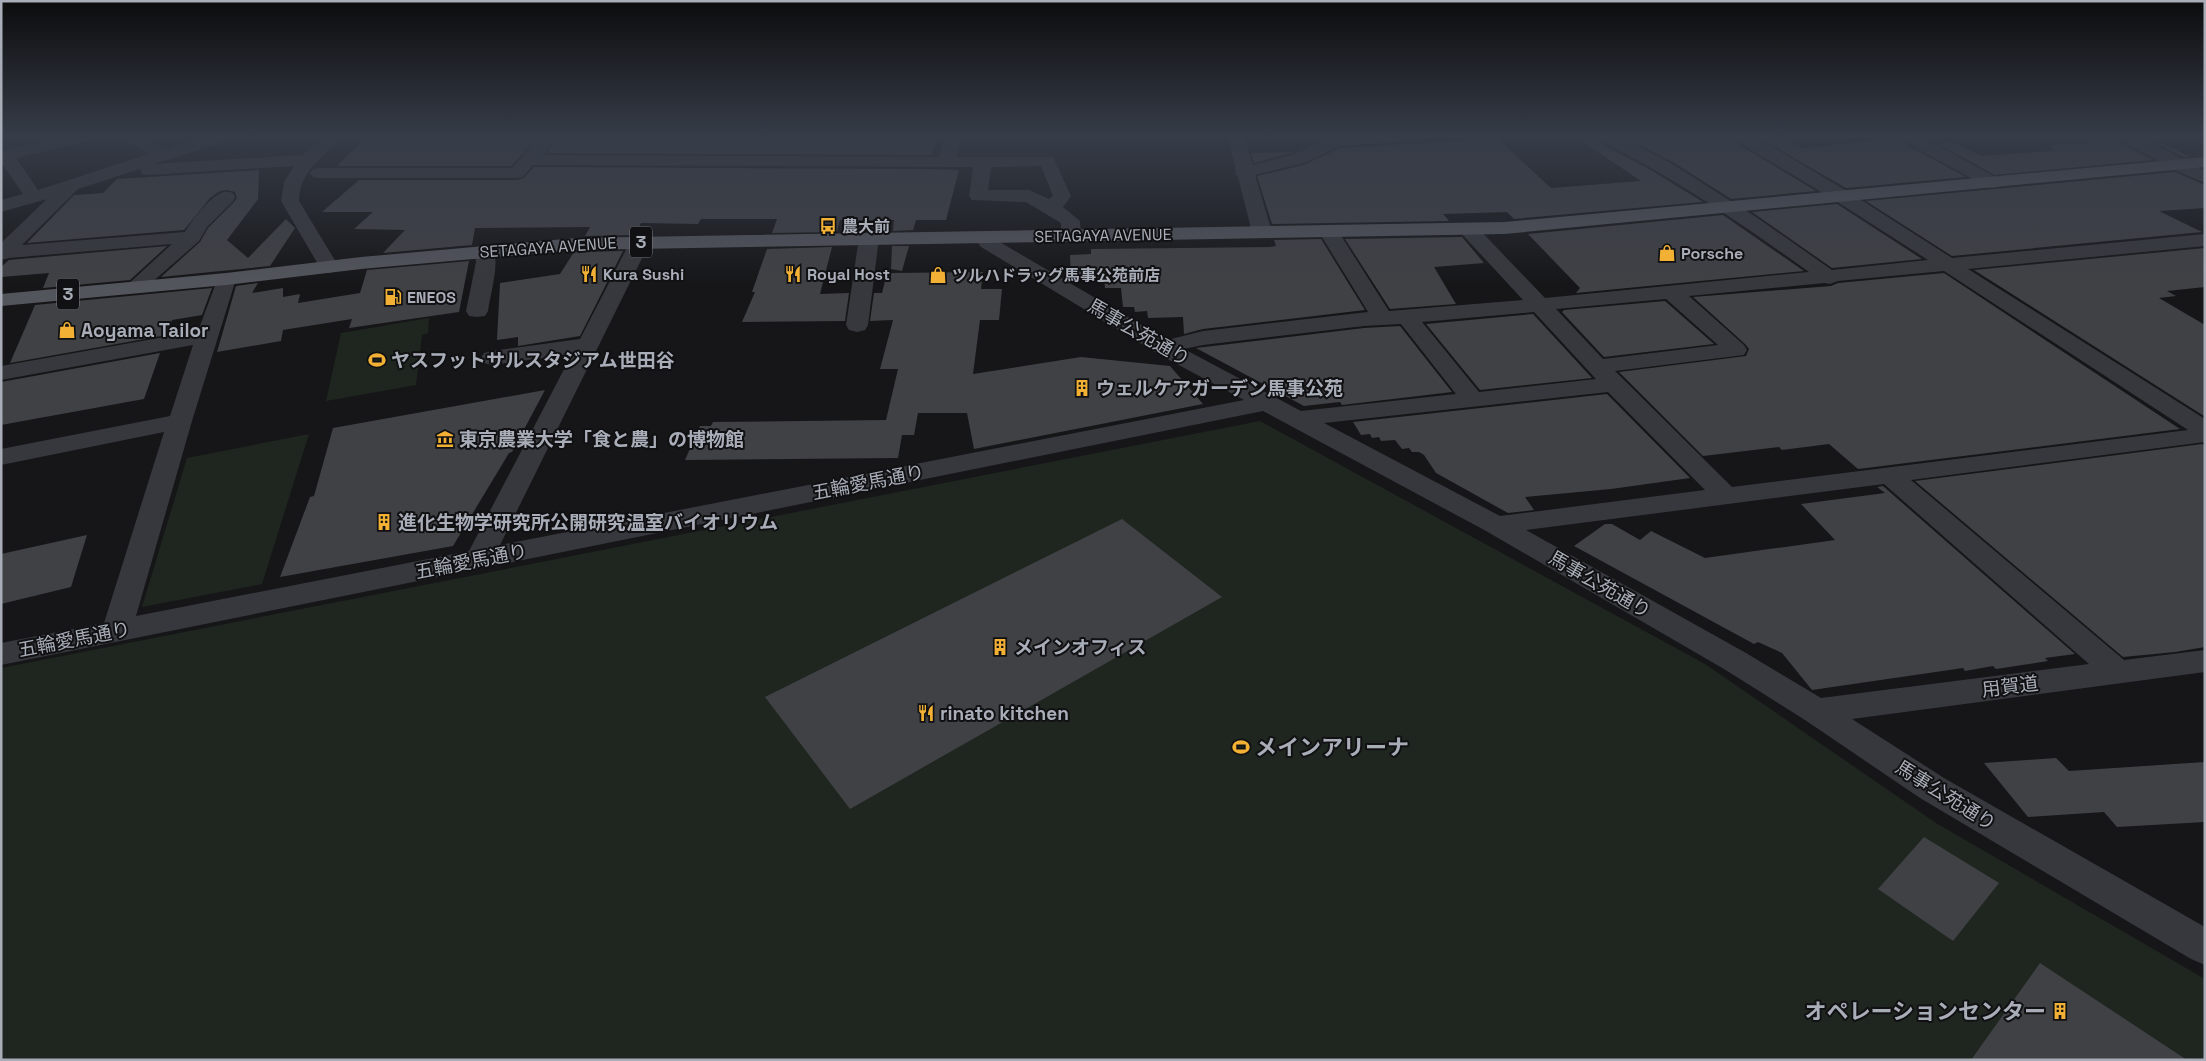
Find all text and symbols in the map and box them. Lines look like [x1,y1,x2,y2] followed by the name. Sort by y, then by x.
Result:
[818,216,838,236] bus stop icon: 農大前
[842,216,890,237] place label: 農大前
[1034,224,1172,247] street label: SETAGAYA AVENUE
[630,226,652,258] road number: 3
[479,232,617,263] street label: SETAGAYA AVENUE
[1657,243,1677,263] shop icon: Porsche
[1681,243,1743,264] place label: Porsche
[579,264,599,284] restaurant icon: Kura Sushi
[603,264,684,285] place label: Kura Sushi
[783,264,803,284] restaurant icon: Royal Host
[807,264,890,285] place label: Royal Host
[928,265,948,285] shop icon: ツルハドラッグ馬事公苑前店
[952,265,1160,286] place label: ツルハドラッグ馬事公苑前店
[57,278,79,310] road number: 3
[383,287,403,307] fuel station icon: ENEOS
[407,287,456,308] place label: ENEOS
[1083,293,1194,372] street label: 馬事公苑通り
[81,318,209,343] place label: Aoyama Tailor
[57,320,77,340] shop icon: Aoyama Tailor
[391,348,675,373] place label: ヤスフットサルスタジアム世田谷
[367,350,387,370] sports icon: ヤスフットサルスタジアム世田谷
[1096,376,1343,401] place label: ウェルケアガーデン馬事公苑
[1072,378,1092,398] building icon: ウェルケアガーデン馬事公苑
[459,427,744,452] place label: 東京農業大学「食と農」の博物館
[435,429,455,449] museum icon: 東京農業大学「食と農」の博物館
[810,459,926,506] street label: 五輪愛馬通り
[398,510,778,535] place label: 進化生物学研究所公開研究温室バイオリウム
[374,512,394,532] building icon: 進化生物学研究所公開研究温室バイオリウム
[413,538,529,585] street label: 五輪愛馬通り
[1544,545,1655,624] street label: 馬事公苑通り
[16,616,132,663] street label: 五輪愛馬通り
[1014,635,1147,660] place label: メインオフィス
[990,637,1010,657] building icon: メインオフィス
[1980,671,2040,702] street label: 用賀道
[940,701,1069,726] place label: rinato kitchen
[916,703,936,723] restaurant icon: rinato kitchen
[1255,733,1409,761] place label: メインアリーナ
[1231,737,1251,757] sports icon: メインアリーナ
[1891,755,2001,836] street label: 馬事公苑通り
[1804,997,2046,1025] place label: オペレーションセンター
[2050,1001,2070,1021] building icon: オペレーションセンター

